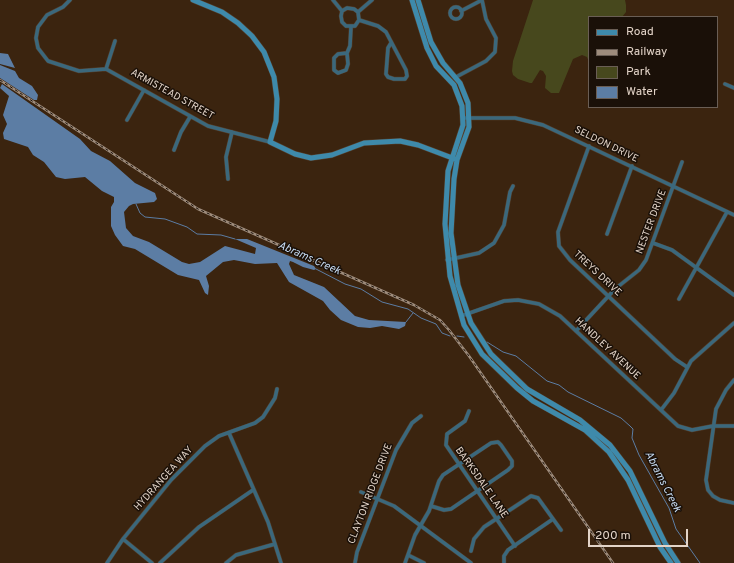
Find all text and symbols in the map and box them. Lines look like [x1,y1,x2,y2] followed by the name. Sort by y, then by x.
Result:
[588,16,718,108] legend
[626,24,654,40] text: Road
[626,44,667,60] text: Railway
[626,64,651,80] text: Park
[128,67,216,123] street label: ARMISTEAD STREET
[626,84,658,100] text: Water
[572,124,640,166] street label: SELDON DRIVE
[634,188,670,256] street label: NESTER DRIVE
[276,239,342,279] water label: Abrams Creek
[570,249,624,299] street label: TREYS DRIVE
[572,315,642,383] street label: HANDLEY AVENUE
[346,442,396,546] street label: CLAYTON RIDGE DRIVE
[132,444,196,514] street label: HYDRANGEA WAY
[452,445,510,521] street label: BARKSDALE LANE
[641,449,683,515] water label: Abrams Creek
[590,521,690,547] scale bar
[595,528,631,544] text: 200 m

